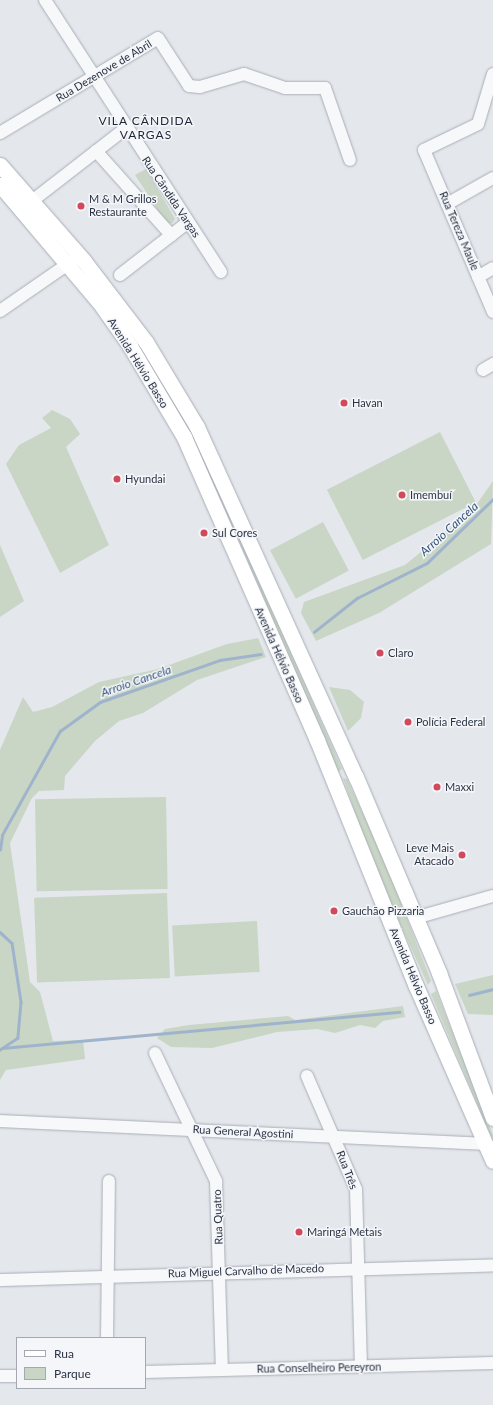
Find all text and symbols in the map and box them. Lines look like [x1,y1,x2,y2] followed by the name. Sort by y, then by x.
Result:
[54,37,154,105] street label: Rua Dezenove de Abril
[98,114,194,142] district label: VILA CÂNDIDA VARGAS
[139,154,203,240] street label: Rua Cândida Vargas
[436,189,482,273] street label: Rua Tereza Maule
[89,193,156,219] place label: M & M Grillos Restaurante
[76,201,86,211] marker: M & M Grillos Restaurante
[105,315,171,411] street label: Avenida Hélvio Basso
[352,396,383,410] place label: Havan
[339,398,349,408] marker: Havan
[125,472,165,486] place label: Hyundai
[112,474,122,484] marker: Hyundai
[410,488,452,502] place label: Imembuí
[397,490,407,500] marker: Imembuí
[417,499,481,559] water label: Arroio Cancela
[212,526,257,540] place label: Sul Cores
[199,528,209,538] marker: Sul Cores
[252,605,306,705] street label: Avenida Hélvio Basso
[388,646,413,660] place label: Claro
[375,648,385,658] marker: Claro
[99,662,173,700] water label: Arroio Cancela
[416,715,485,729] place label: Polícia Federal
[403,717,413,727] marker: Polícia Federal
[445,780,474,794] place label: Maxxi
[432,782,442,792] marker: Maxxi
[406,842,454,868] place label: Leve Mais Atacado
[457,850,467,860] marker: Leve Mais Atacado
[342,904,424,918] place label: Gauchão Pizzaria
[329,906,339,916] marker: Gauchão Pizzaria
[387,926,439,1026] street label: Avenida Hélvio Basso
[192,1123,294,1141] street label: Rua General Agostini
[334,1149,360,1191] street label: Rua Três
[210,1189,226,1245] street label: Rua Quatro
[307,1225,382,1239] place label: Maringá Metais
[294,1227,304,1237] marker: Maringá Metais
[168,1262,324,1280] street label: Rua Miguel Carvalho de Macedo
[16,1337,146,1389] legend
[54,1346,74,1361] text: Rua
[257,1360,381,1376] street label: Rua Conselheiro Pereyron
[54,1366,91,1381] text: Parque

